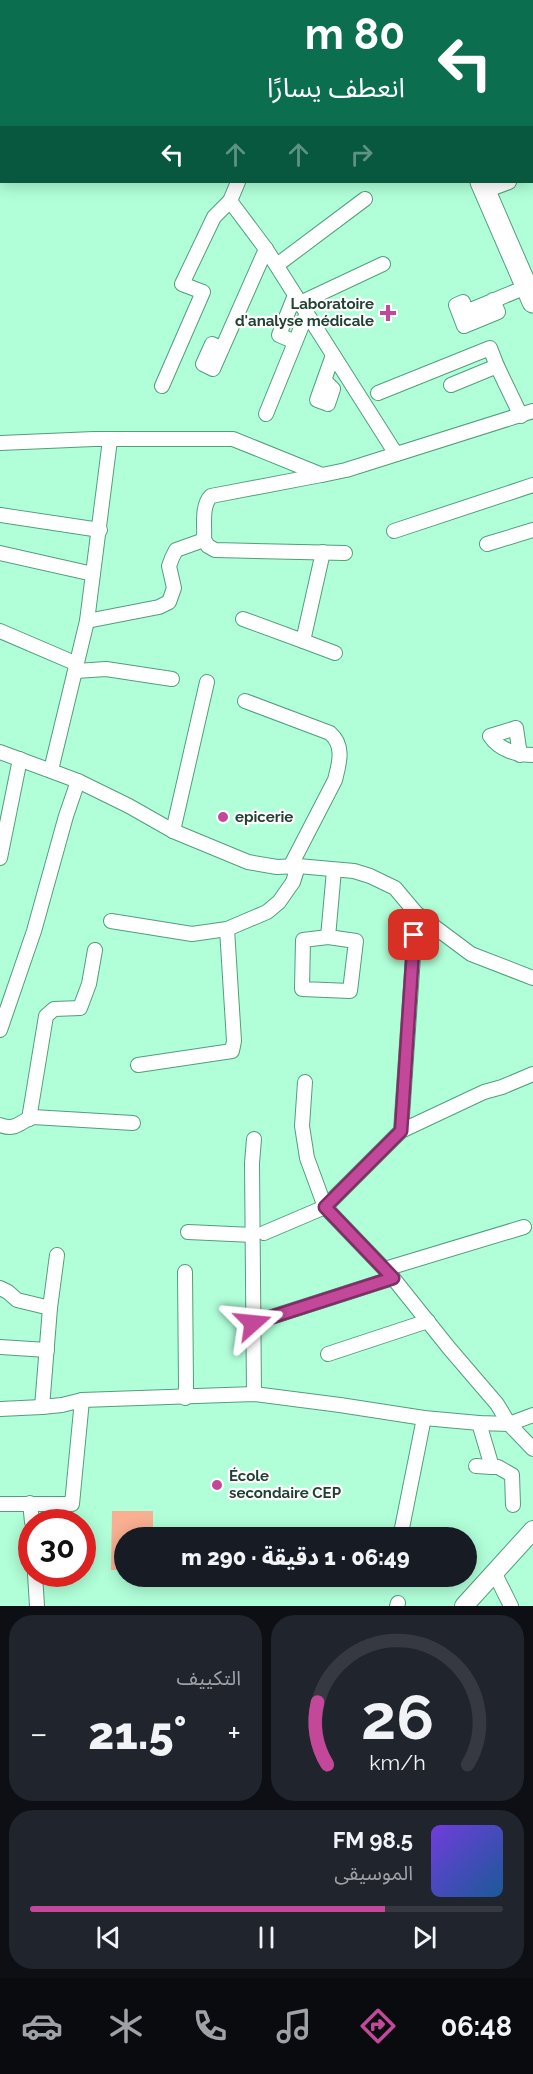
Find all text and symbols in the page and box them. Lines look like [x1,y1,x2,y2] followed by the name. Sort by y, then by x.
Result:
[305,10,405,59] text: 80 m
[426,24,504,102] icon: left
[267,72,405,103] text: انعطف يسارًا
[156,138,189,171] icon: left
[219,138,252,171] icon: ahead
[282,138,315,171] icon: ahead
[345,138,378,171] icon: right
[235,295,374,330] place label: Laboratoire d'analyse médicale
[379,304,397,322] marker: Laboratoire d'analyse médicale
[235,808,293,826] place label: epicerie
[216,810,230,824] marker: epicerie
[388,909,439,960] pin
[397,918,430,951] icon: arrive
[221,1291,285,1355] position arrow
[229,1467,342,1502] place label: École secondaire CEP
[210,1478,224,1492] marker: École secondaire CEP
[18,1509,96,1587] speed limit sign: 30
[181,1544,410,1570] text: 06:49 · 1 دقيقة · 290 m
[177,1666,241,1690] text: التكييف
[361,1680,434,1754] text: 26
[88,1707,187,1760] text: 21.5°
[30,1714,48,1753] text: −
[227,1714,241,1753] text: +
[369,1750,426,1775] text: km/h
[333,1827,413,1853] text: 98.5 FM
[334,1861,413,1885] text: الموسيقى
[92,1921,125,1954] icon: previous
[250,1921,283,1954] icon: pause
[408,1921,441,1954] icon: next
[21,2005,63,2047] icon: car
[105,2005,147,2047] icon: climate
[189,2005,231,2047] icon: phone
[273,2005,315,2047] icon: music
[357,2005,399,2047] icon: directions
[441,2011,512,2042] text: 06:48

